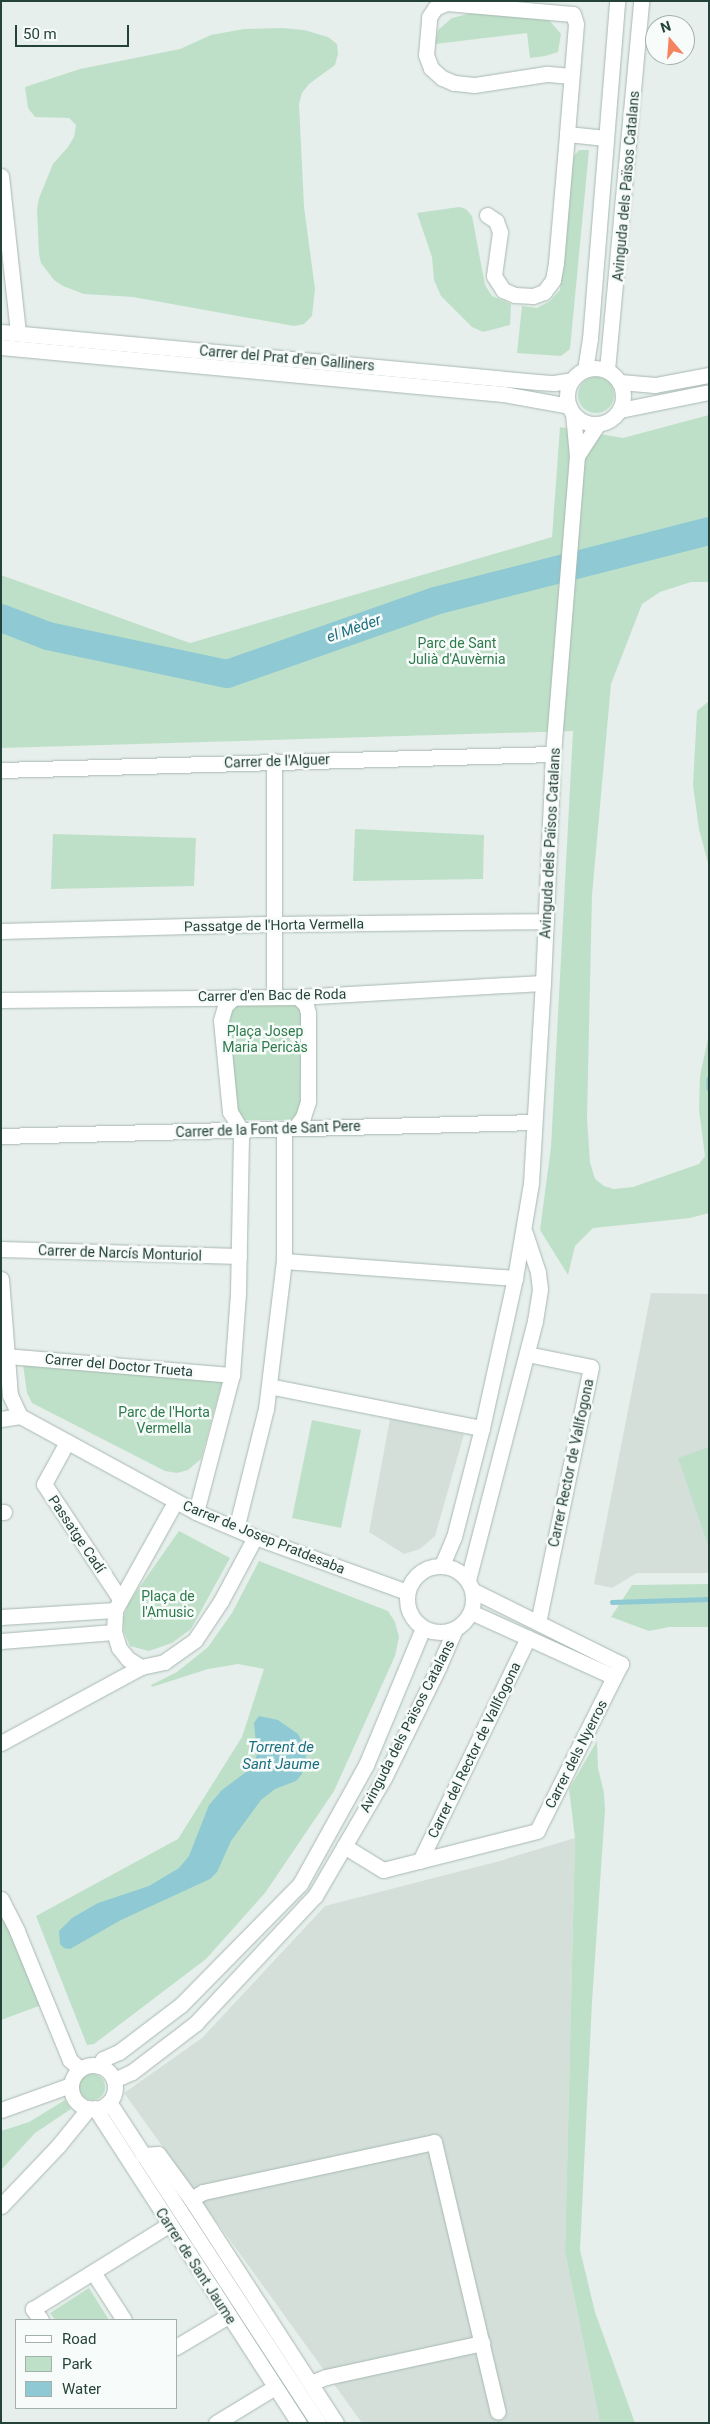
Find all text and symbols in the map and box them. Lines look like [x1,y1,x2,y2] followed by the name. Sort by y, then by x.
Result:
[18,15,131,47] scale bar
[645,15,695,65] north arrow
[658,18,673,36] text: N
[23,25,57,43] text: 50 m
[609,90,643,282] street label: Avinguda dels Països Catalans
[199,342,375,374] street label: Carrer del Prat d'en Galliners
[325,611,383,647] water label: el Mèder
[408,635,506,668] park label: Parc de Sant Julià d'Auvèrnia
[537,747,563,939] street label: Avinguda dels Països Catalans
[224,751,330,771] street label: Carrer de l'Alguer
[184,915,364,935] street label: Passatge de l'Horta Vermella
[198,985,346,1005] street label: Carrer d'en Bac de Roda
[222,1023,308,1056] park label: Plaça Josep Maria Pericàs
[175,1117,361,1141] street label: Carrer de la Font de Sant Pere
[38,1242,202,1264] street label: Carrer de Narcís Monturiol
[44,1350,194,1380] street label: Carrer del Doctor Trueta
[545,1377,597,1549] street label: Carrer Rector de Vallfogona
[118,1404,210,1436] park label: Parc de l'Horta Vermella
[45,1492,109,1576] street label: Passatge Cadí
[180,1497,348,1577] street label: Carrer de Josep Pratdesaba
[141,1588,195,1620] park label: Plaça de l'Amusic
[356,1637,458,1815] street label: Avinguda dels Països Catalans
[424,1659,524,1841] street label: Carrer del Rector de Vallfogona
[541,1697,611,1811] street label: Carrer dels Nyerros
[242,1738,320,1773] water label: Torrent de Sant Jaume
[152,2205,240,2327] street label: Carrer de Sant Jaume
[15,2319,178,2409] legend
[62,2330,96,2348] text: Road
[62,2355,92,2373] text: Park
[62,2380,101,2398] text: Water

